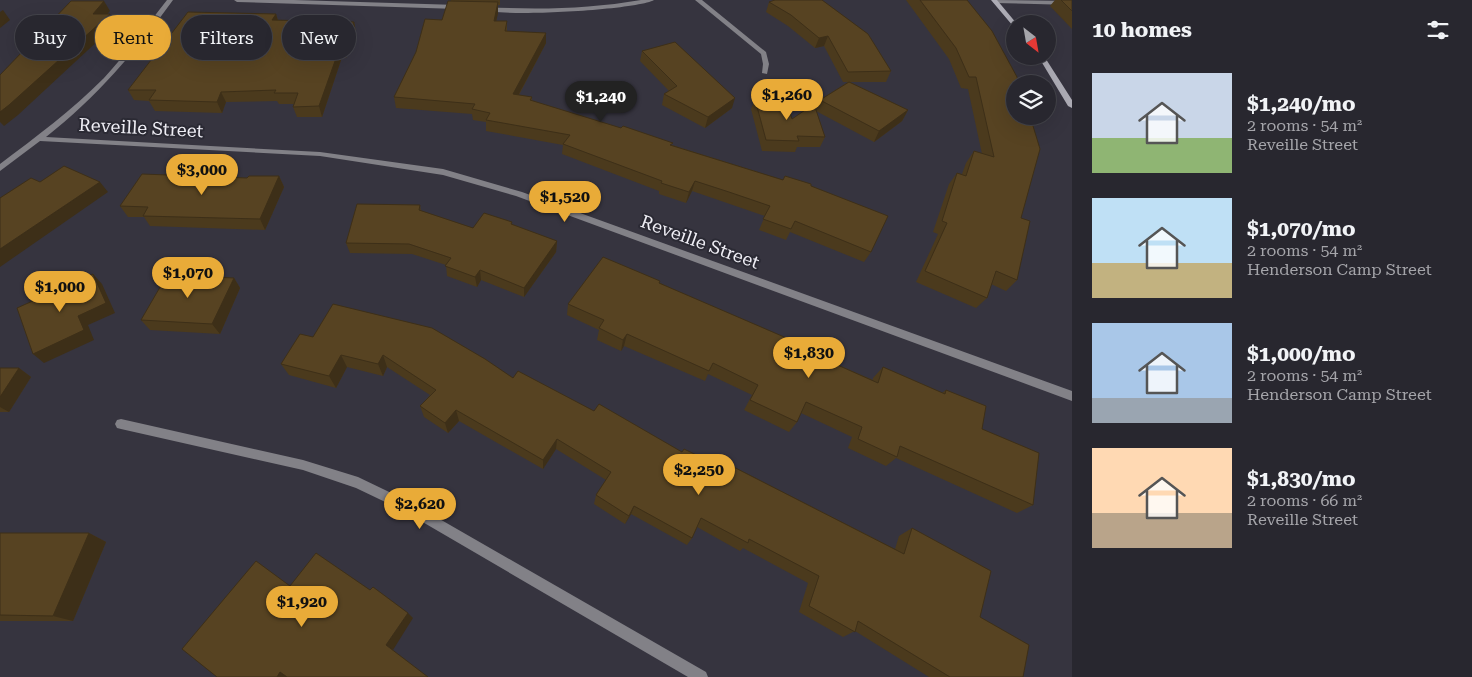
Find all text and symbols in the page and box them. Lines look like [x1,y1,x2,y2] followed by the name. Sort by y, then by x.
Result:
[15,15,85,60] chip: Buy
[95,15,171,60] chip: Rent
[181,15,272,60] chip: Filters
[282,15,356,60] chip: New
[1006,15,1056,65] north arrow
[1006,15,1056,125] map controls
[1424,16,1452,44] icon: filters
[1092,18,1192,42] text: 10 homes
[1006,75,1056,125] button: layers
[746,78,828,121] pin: $1,260
[560,80,642,123] pin: $1,240
[762,85,812,104] text: $1,260
[576,87,626,106] text: $1,240
[1247,92,1356,116] text: $1,240/mo
[1132,93,1192,153] icon: home
[78,114,204,141] street label: Reveille Street
[1247,116,1362,135] text: 2 rooms · 54 m²
[1247,135,1358,154] text: Reveille Street
[161,154,243,196] pin: $3,000
[177,160,227,179] text: $3,000
[524,180,606,223] pin: $1,520
[540,187,590,206] text: $1,520
[638,210,763,273] street label: Reveille Street
[1247,217,1356,241] text: $1,070/mo
[1132,218,1192,278] icon: home
[1247,241,1362,260] text: 2 rooms · 54 m²
[147,256,229,299] pin: $1,070
[1247,260,1432,279] text: Henderson Camp Street
[163,263,213,282] text: $1,070
[19,270,101,313] pin: $1,000
[35,277,85,296] text: $1,000
[768,336,850,379] pin: $1,830
[1247,342,1356,366] text: $1,000/mo
[784,343,834,362] text: $1,830
[1132,343,1192,403] icon: home
[1247,366,1362,385] text: 2 rooms · 54 m²
[1247,385,1432,404] text: Henderson Camp Street
[658,454,740,496] pin: $2,250
[674,460,724,479] text: $2,250
[1247,467,1356,491] text: $1,830/mo
[1132,468,1192,528] icon: home
[379,488,461,530] pin: $2,620
[1247,491,1362,510] text: 2 rooms · 66 m²
[395,494,445,513] text: $2,620
[1247,510,1358,529] text: Reveille Street
[261,586,343,628] pin: $1,920
[277,592,327,611] text: $1,920

